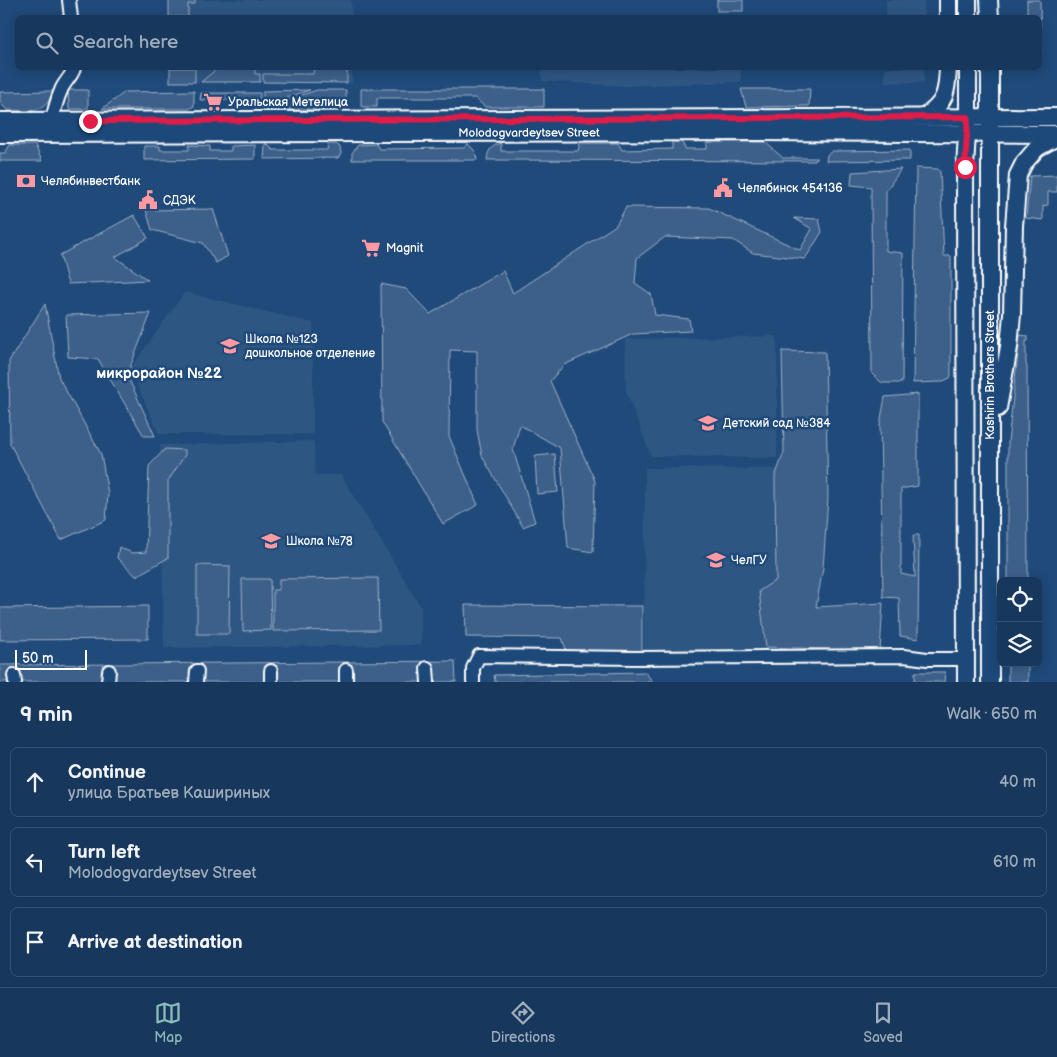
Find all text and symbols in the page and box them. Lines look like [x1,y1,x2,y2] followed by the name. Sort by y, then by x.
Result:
[15,15,1042,70] search box
[33,29,61,57] icon: search
[73,31,178,54] text: Search here
[202,91,224,113] supermarket icon: Уральская Метелица
[228,95,348,110] place label: Уральская Метелица
[79,110,102,133] route end
[458,125,600,140] street label: Molodogvardeytsev Street
[954,156,977,179] route start
[15,170,37,192] bank icon: Челябинвестбанк
[41,174,141,189] place label: Челябинвестбанк
[712,177,734,199] public building icon: Челябинск 454136
[738,181,843,196] place label: Челябинск 454136
[137,189,159,211] public building icon: СДЭК
[163,193,196,208] place label: СДЭК
[360,237,382,259] supermarket icon: Magnit
[386,241,424,256] place label: Magnit
[983,310,998,440] street label: Kashirin Brothers Street
[245,332,375,361] place label: Школа №123 дошкольное отделение
[219,335,241,357] school or university icon: Школа №123 дошкольное отделение
[96,364,222,383] district label: микрорайон №22
[697,412,719,434] school or university icon: Детский сад №384
[723,416,831,431] place label: Детский сад №384
[260,530,282,552] school or university icon: Школа №78
[286,534,353,549] place label: Школа №78
[705,549,727,571] school or university icon: ЧелГУ
[731,553,767,568] place label: ЧелГУ
[997,577,1042,667] map controls
[997,577,1042,622] button: locate
[997,622,1042,667] button: layers
[15,647,88,670] scale bar
[22,650,54,667] text: 50 m
[20,702,73,727] text: 9 min
[947,705,1037,724] text: Walk · 650 m
[68,761,146,784] text: Continue
[21,768,49,796] icon: ahead
[999,773,1036,792] text: 40 m
[68,784,270,803] text: улица Братьев Кашириных
[68,841,140,864] text: Turn left
[21,848,49,876] icon: left
[993,853,1036,872] text: 610 m
[68,864,256,883] text: Molodogvardeytsev Street
[21,928,49,956] icon: arrive
[68,931,243,954] text: Arrive at destination
[154,999,182,1046] tab: Map
[491,999,555,1046] tab: Directions
[863,999,903,1046] tab: Saved

